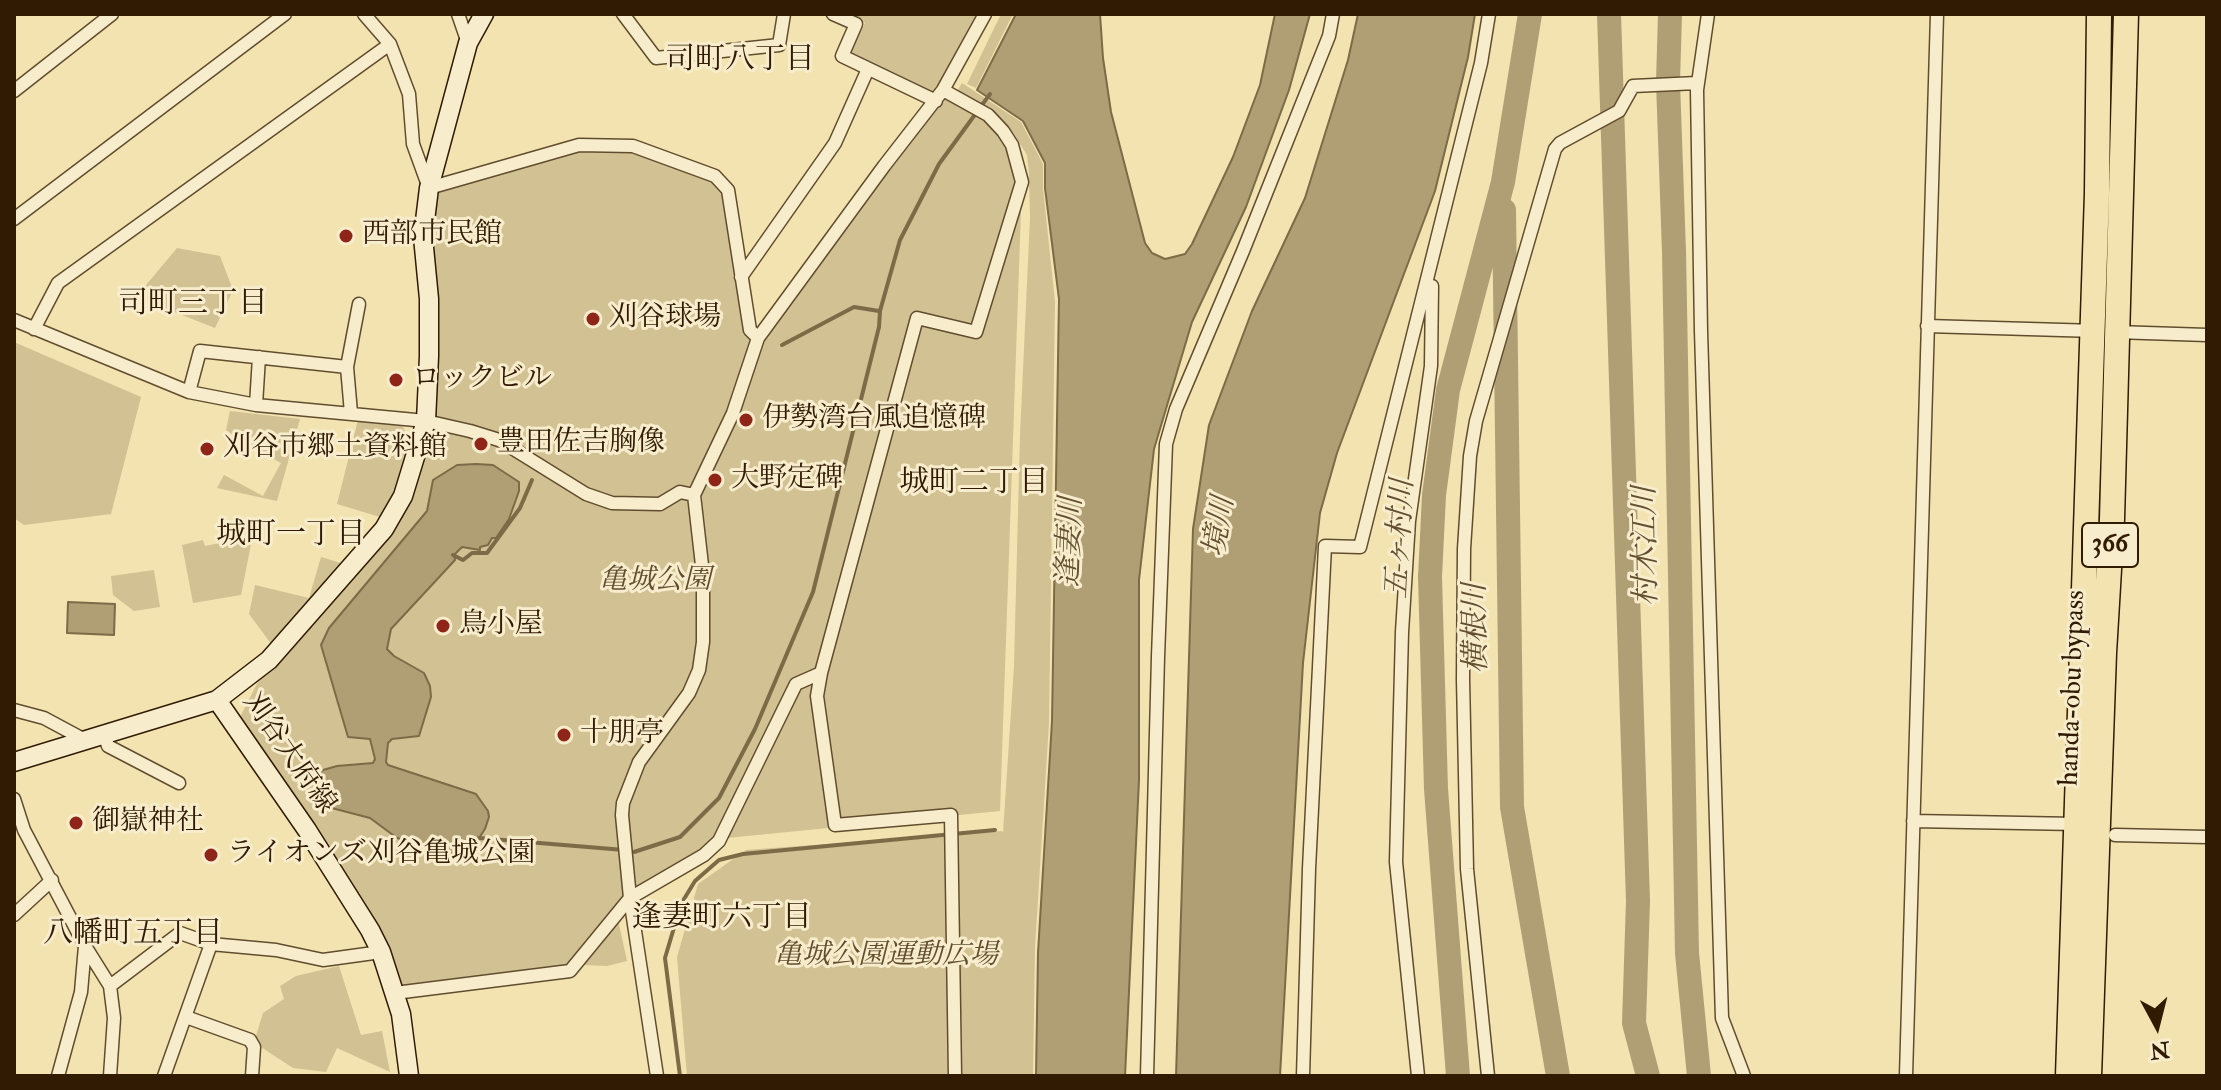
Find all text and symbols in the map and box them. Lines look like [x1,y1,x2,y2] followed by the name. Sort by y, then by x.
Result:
[665,44,815,80] district label: 司町八丁目
[362,219,502,253] place label: 西部市民館
[337,227,355,245] marker: 西部市民館
[118,288,268,324] district label: 司町三丁目
[609,302,721,336] place label: 刈谷球場
[584,310,602,328] marker: 刈谷球場
[412,363,552,397] place label: ロックビル
[387,371,405,389] marker: ロックビル
[762,403,986,437] place label: 伊勢湾台風追憶碑
[737,411,755,429] marker: 伊勢湾台風追憶碑
[497,427,665,461] place label: 豊田佐吉胸像
[223,432,447,466] place label: 刈谷市郷土資料館
[472,435,490,453] marker: 豊田佐吉胸像
[198,440,216,458] marker: 刈谷市郷土資料館
[731,463,843,497] place label: 大野定碑
[899,467,1049,503] district label: 城町二丁目
[706,471,724,489] marker: 大野定碑
[1381,478,1423,600] water label: 五ヶ村川
[1629,486,1667,606] water label: 村木江川
[1198,494,1244,560] water label: 境川
[1052,496,1092,588] water label: 逢妻川
[216,519,366,555] district label: 城町一丁目
[2082,523,2138,567] road number: 366
[599,565,711,599] park label: 亀城公園
[1459,583,1497,673] water label: 横根川
[2054,589,2094,787] street label: handa-obu bypass
[459,609,543,643] place label: 鳥小屋
[434,617,452,635] marker: 鳥小屋
[234,687,342,821] street label: 刈谷大府線
[580,718,664,752] place label: 十朋亭
[555,726,573,744] marker: 十朋亭
[92,806,204,840] place label: 御嶽神社
[67,814,85,832] marker: 御嶽神社
[227,838,535,872] place label: ライオンズ刈谷亀城公園
[202,846,220,864] marker: ライオンズ刈谷亀城公園
[632,902,812,938] district label: 逢妻町六丁目
[43,918,223,954] district label: 八幡町五丁目
[774,940,998,974] park label: 亀城公園運動広場
[2117,986,2197,1066] north arrow
[2148,1035,2171,1065] text: N

